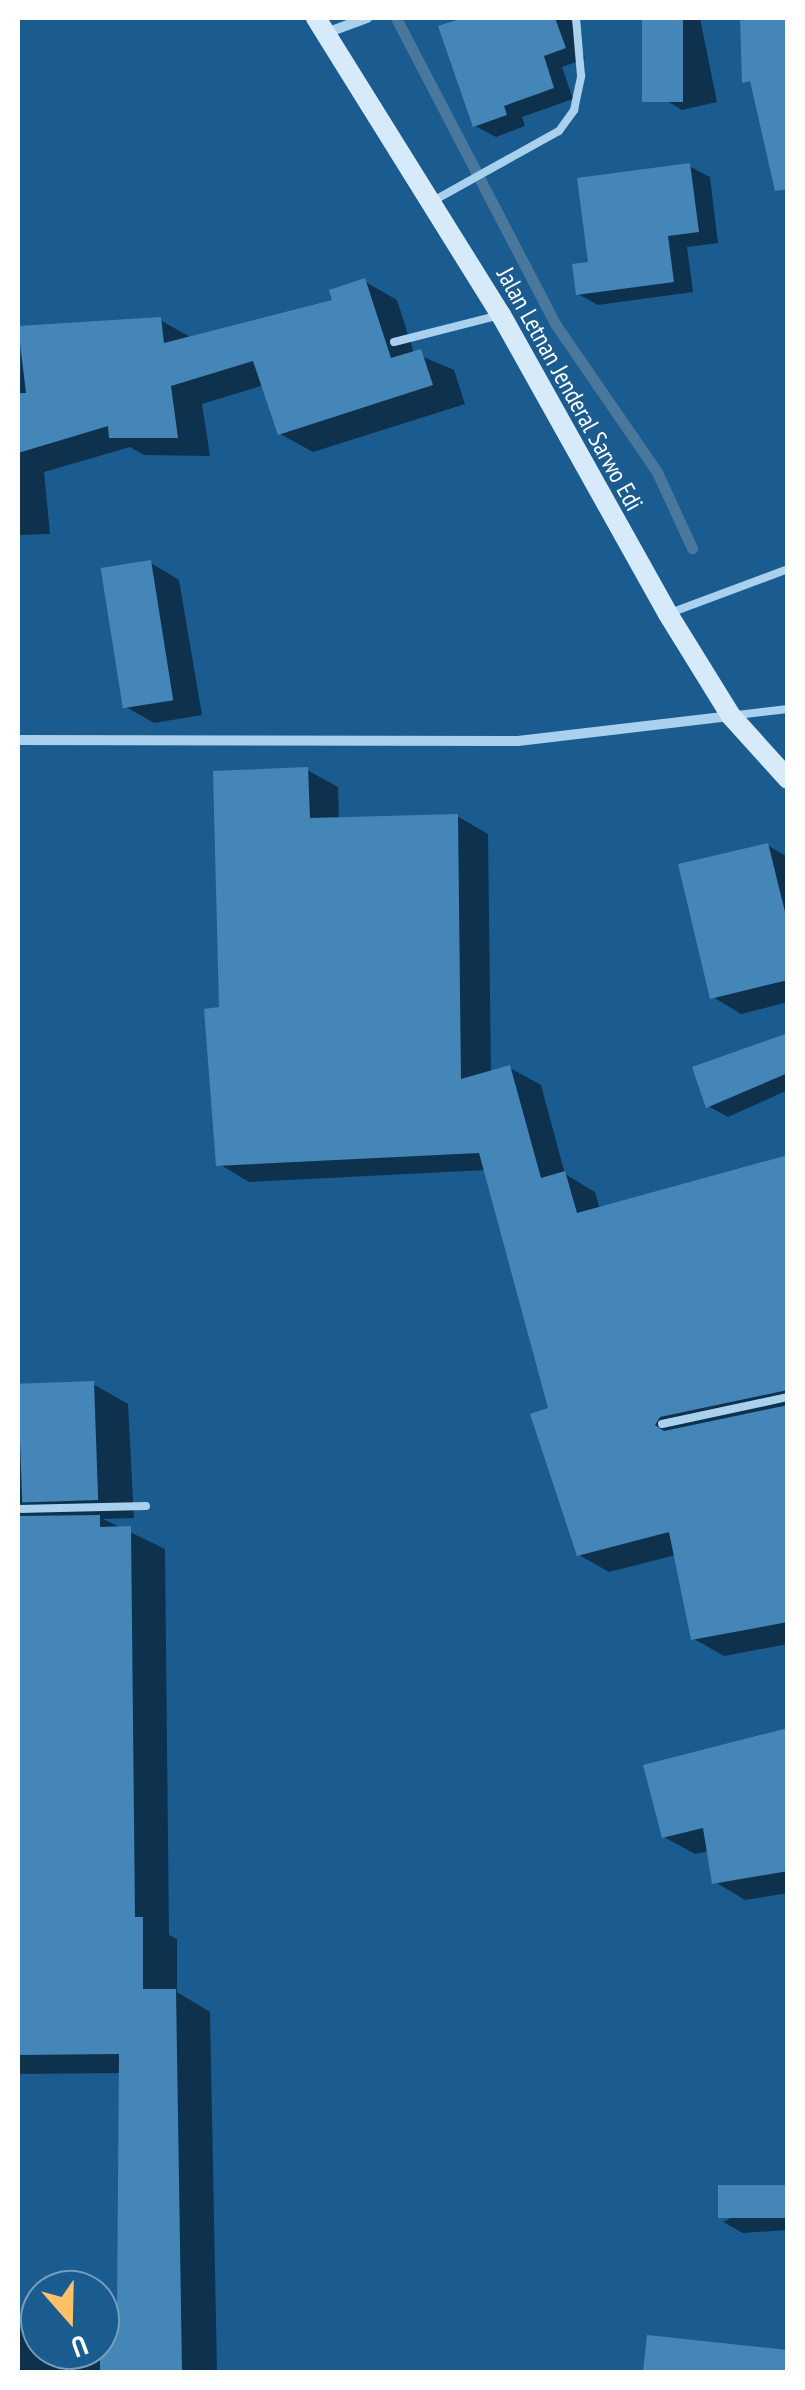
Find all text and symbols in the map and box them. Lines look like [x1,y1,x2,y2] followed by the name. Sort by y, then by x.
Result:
[491,262,649,516] street label: Jalan Letnan Jenderal Sarwo Edi
[20,2270,120,2370] north arrow
[67,2327,93,2367] text: U

